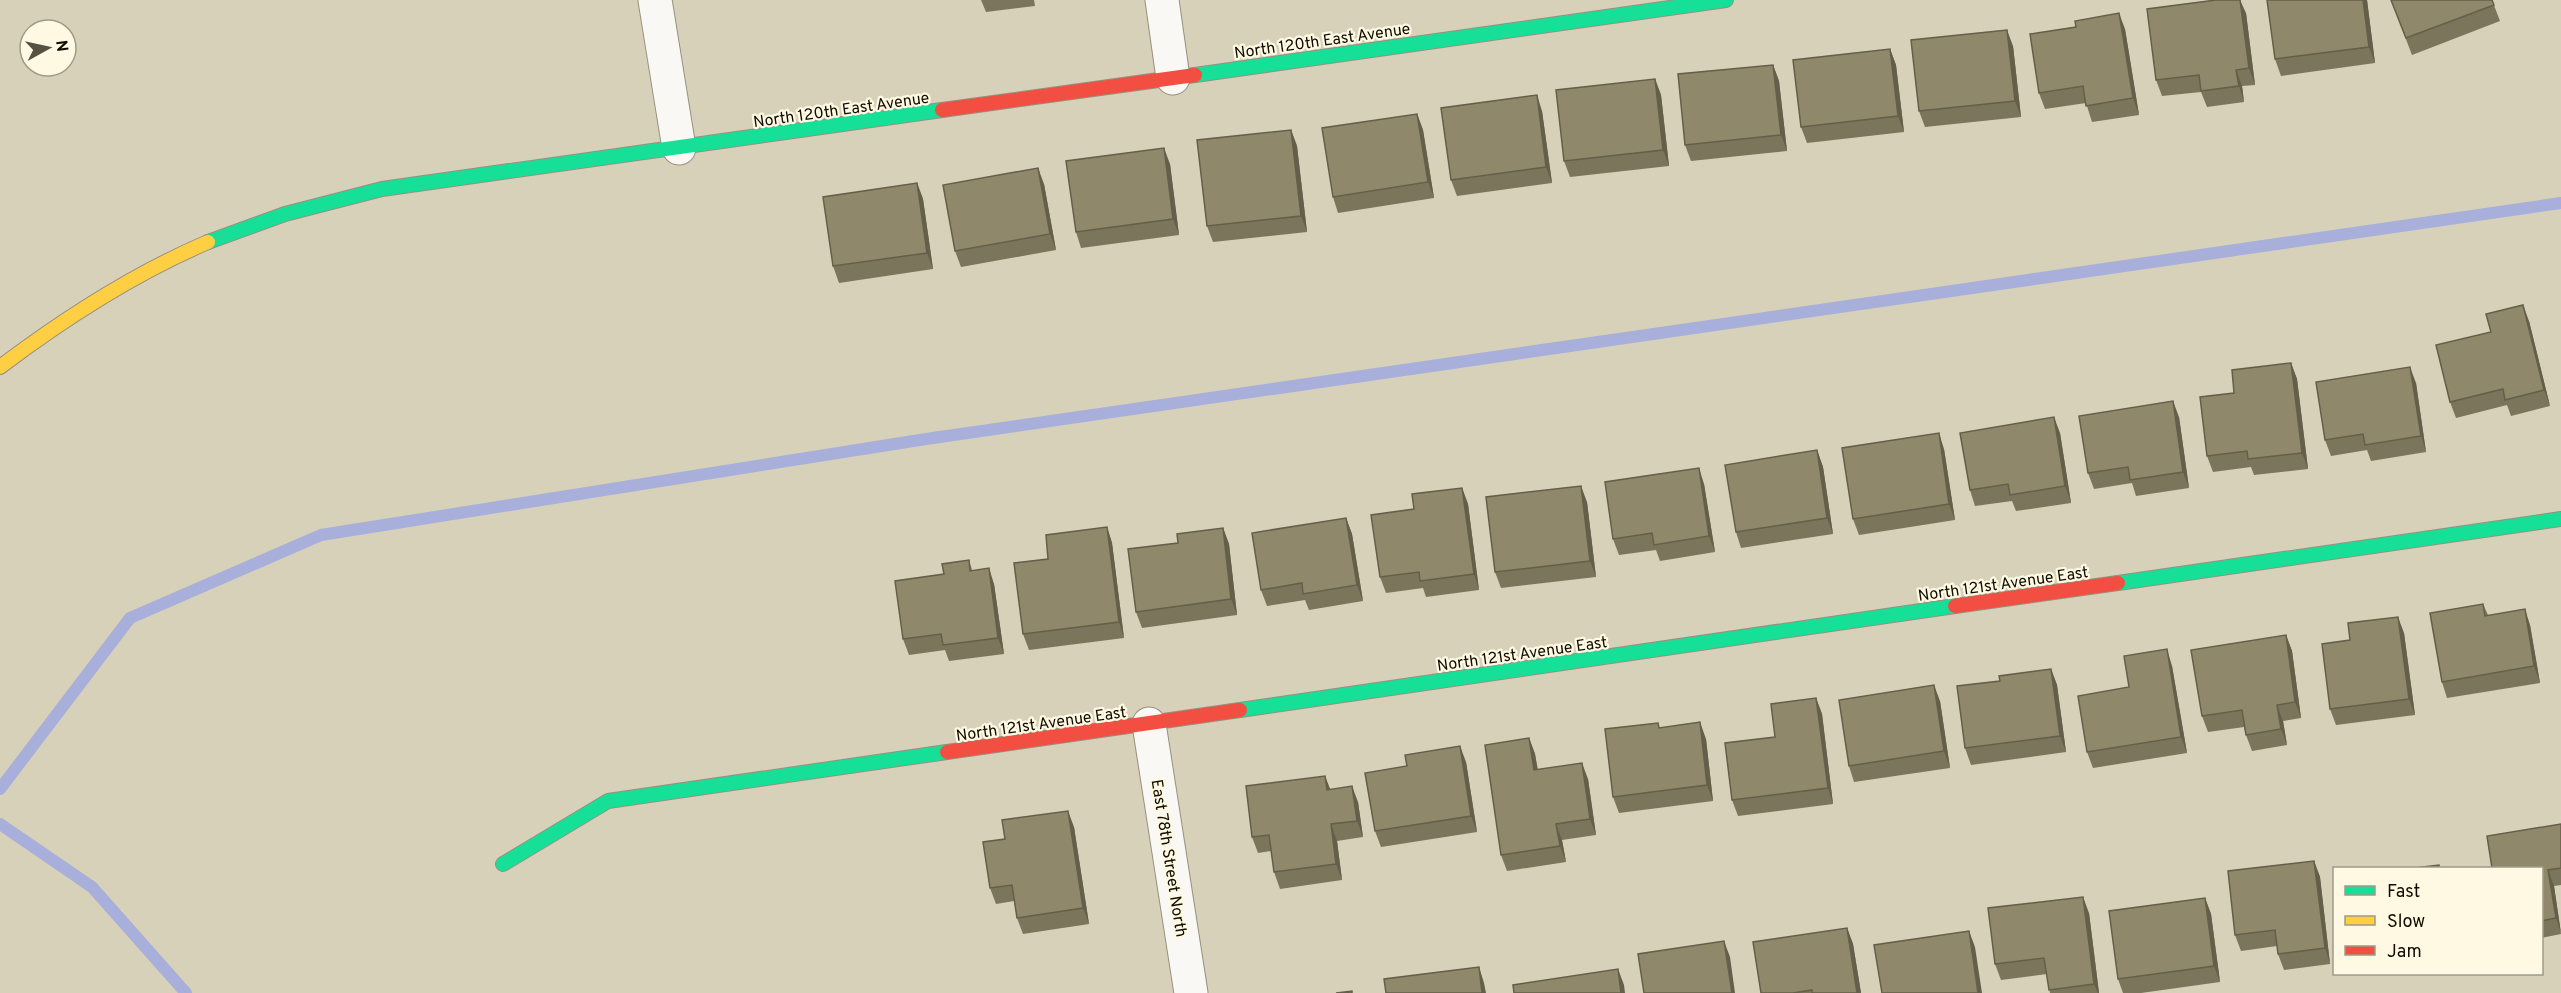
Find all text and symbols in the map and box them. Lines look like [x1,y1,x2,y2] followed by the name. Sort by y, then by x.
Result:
[18,18,78,78] north arrow
[1233,20,1412,64] street label: North 120th East Avenue
[50,39,72,53] text: N
[752,89,931,133] street label: North 120th East Avenue
[1917,563,2090,607] street label: North 121st Avenue East
[1436,633,1609,677] street label: North 121st Avenue East
[955,703,1128,747] street label: North 121st Avenue East
[1146,778,1190,939] street label: East 78th Street North
[2333,867,2543,975] legend
[2387,881,2420,904] text: Fast
[2387,911,2425,934] text: Slow
[2387,941,2422,964] text: Jam

